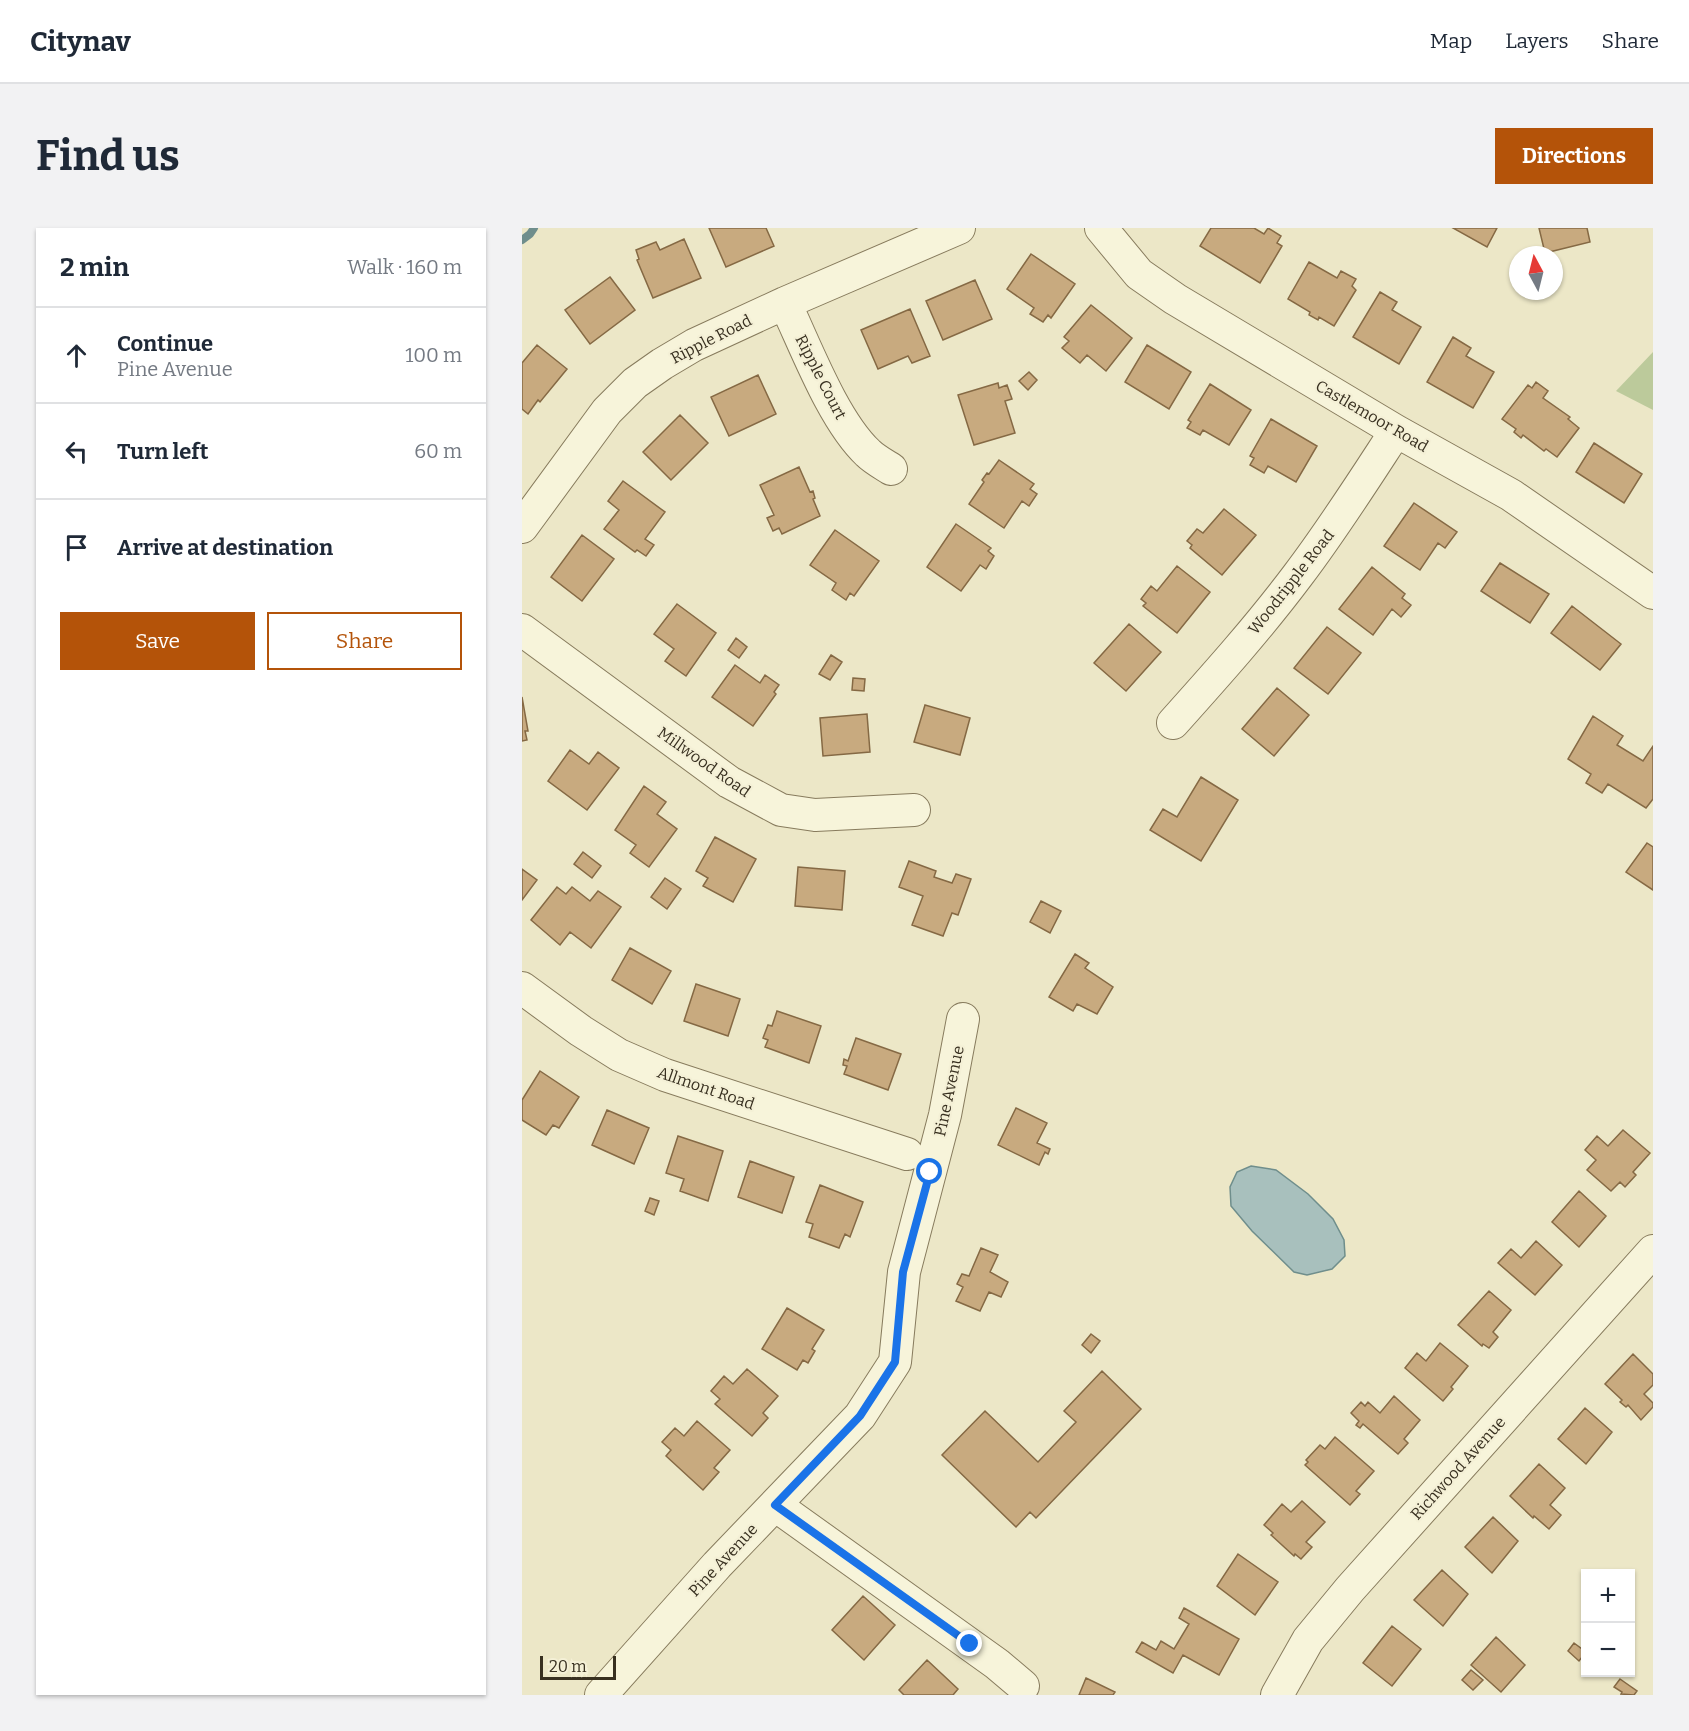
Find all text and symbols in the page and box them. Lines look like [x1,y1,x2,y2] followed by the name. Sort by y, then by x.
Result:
[30,25,131,58] text: Citynav
[1430,28,1472,54] text: Map
[1505,28,1569,54] text: Layers
[1602,28,1659,54] text: Share
[1495,128,1653,184] button: Directions
[36,131,180,181] text: Find us
[1509,246,1563,300] north arrow
[60,252,129,283] text: 2 min
[347,255,462,279] text: Walk · 160 m
[667,310,755,368] street label: Ripple Road
[117,330,213,357] text: Continue
[792,331,851,423] street label: Ripple Court
[60,339,93,372] icon: ahead
[405,343,462,367] text: 100 m
[117,357,233,381] text: Pine Avenue
[1312,376,1432,456] street label: Castlemoor Road
[60,435,93,468] icon: left
[117,438,209,465] text: Turn left
[414,439,462,463] text: 60 m
[1244,525,1338,638] street label: Woodripple Road
[60,531,93,564] icon: arrive
[117,534,333,561] text: Arrive at destination
[60,612,255,670] button: Save
[267,612,462,670] button: Share
[654,723,755,801] street label: Millwood Road
[930,1044,968,1138] street label: Pine Avenue
[655,1062,758,1114] street label: Allmont Road
[916,1158,942,1184] route start
[1407,1412,1509,1524] street label: Richwood Avenue
[685,1520,761,1600] street label: Pine Avenue
[1581,1569,1635,1677] map controls
[1581,1569,1635,1623] button: +
[1581,1623,1635,1677] button: −
[956,1630,982,1656] route end
[540,1653,616,1680] scale bar
[549,1657,586,1676] text: 20 m

